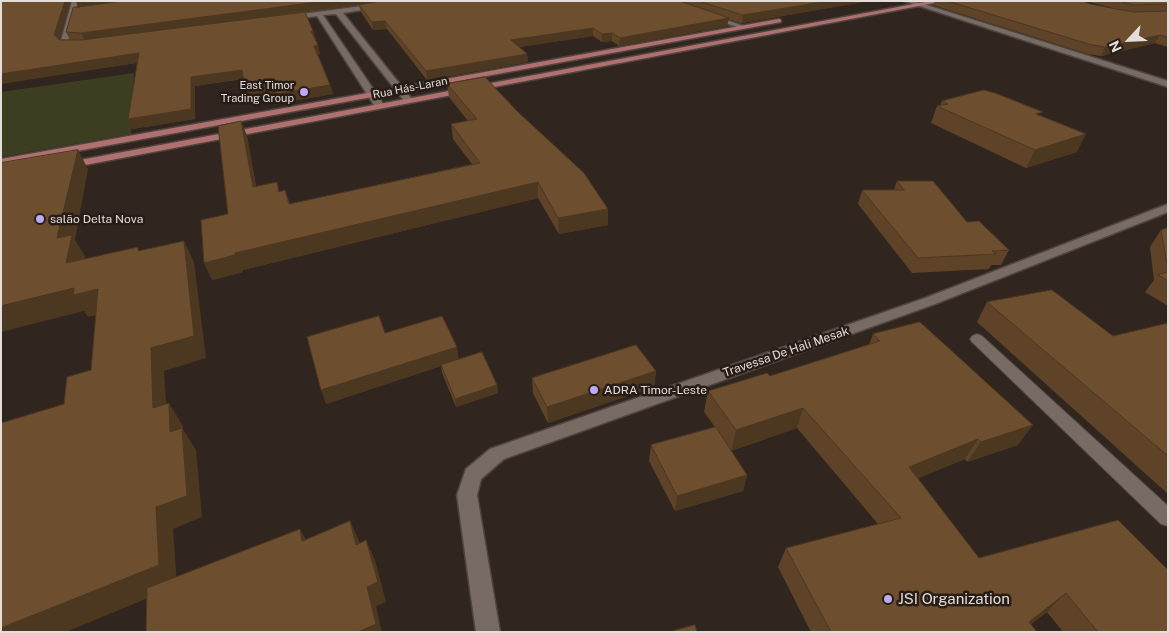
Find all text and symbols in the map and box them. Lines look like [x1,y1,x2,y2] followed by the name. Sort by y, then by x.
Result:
[1104,15,1154,65] north arrow
[1106,38,1125,55] text: N
[372,74,448,102] street label: Rua Hás-Laran
[221,79,294,105] place label: East Timor Trading Group
[298,86,310,98] marker: East Timor Trading Group
[50,212,143,226] place label: salão Delta Nova
[34,213,46,225] marker: salão Delta Nova
[721,324,851,380] street label: Travessa De Hali Mesak
[604,383,707,397] place label: ADRA Timor-Leste
[588,384,600,396] marker: ADRA Timor-Leste
[898,590,1010,608] place label: JSI Organization
[882,593,894,605] marker: JSI Organization

